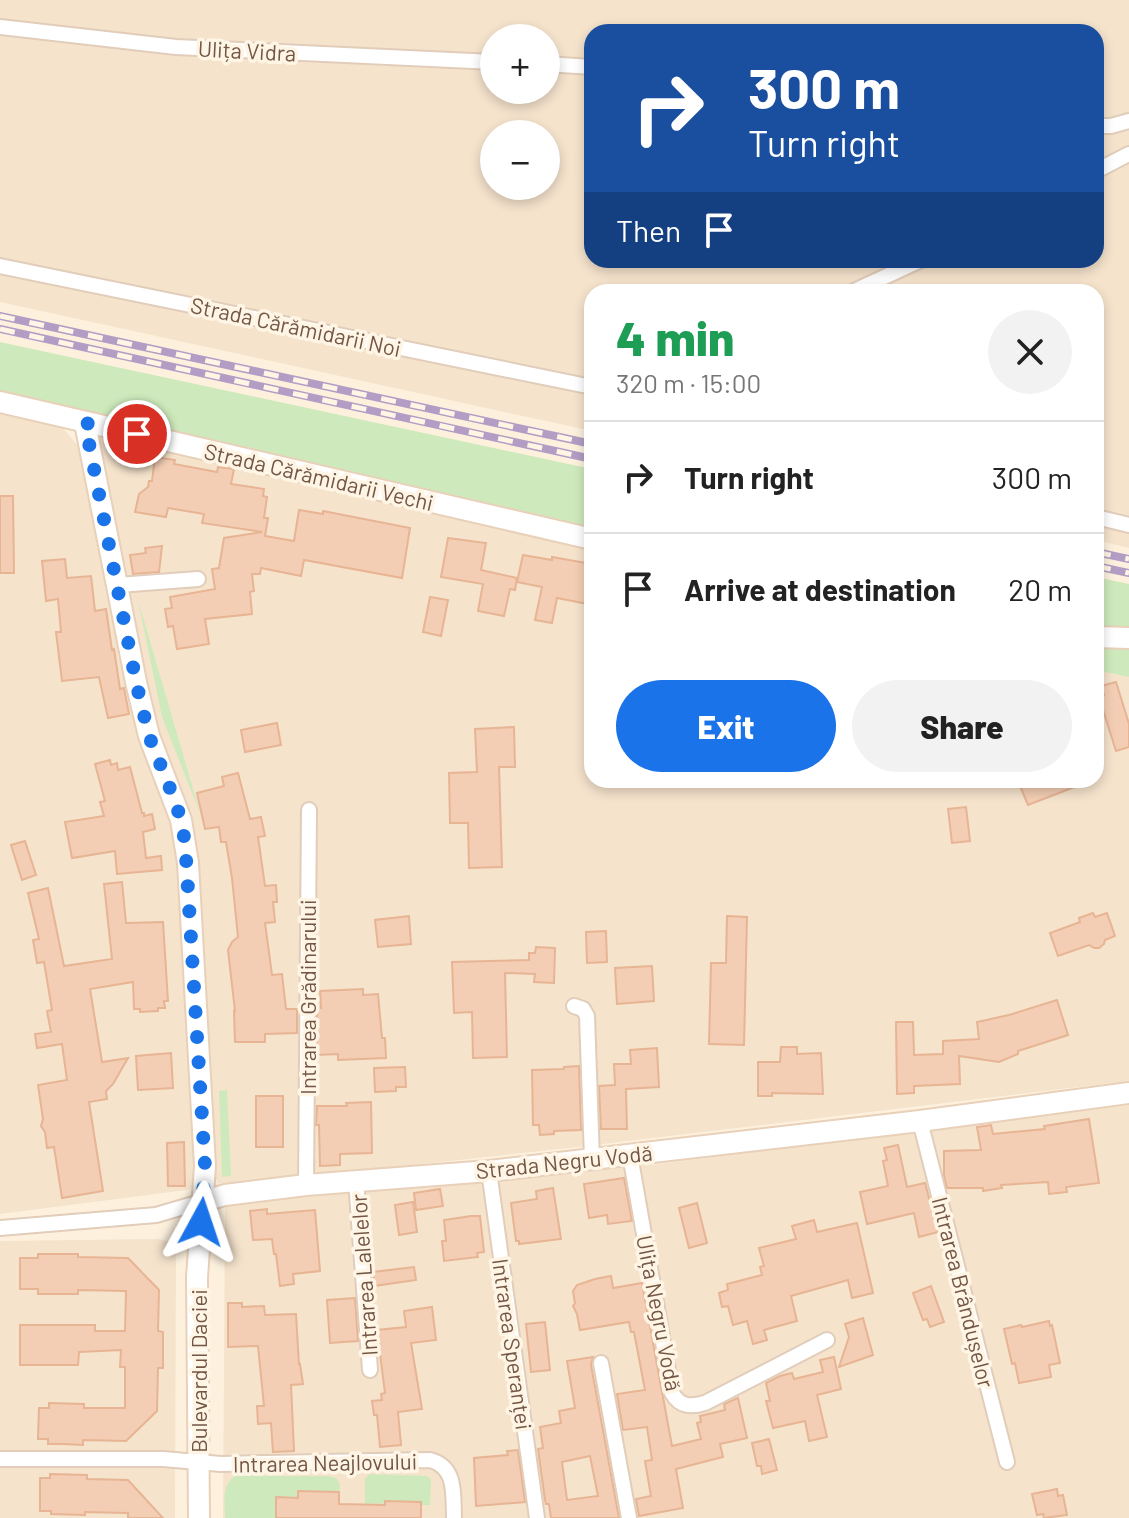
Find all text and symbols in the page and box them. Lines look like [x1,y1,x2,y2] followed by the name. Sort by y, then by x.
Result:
[480,24,560,200] map controls
[480,24,560,104] button: +
[197,34,297,66] street label: Ulița Vidra
[748,53,900,120] text: 300 m
[616,56,720,160] icon: right
[480,120,560,200] button: −
[748,121,900,164] text: Turn right
[697,208,741,252] icon: arrive
[616,212,681,248] text: Then
[188,291,404,361] street label: Strada Cărămidarii Noi
[616,308,734,366] text: 4 min
[988,310,1072,394] button: close
[616,367,761,398] text: 320 m · 15:00
[103,400,171,468] pin
[115,412,159,456] icon: arrive
[202,437,436,515] street label: Strada Cărămidarii Vechi
[616,455,660,499] icon: right
[684,459,814,495] text: Turn right
[992,459,1072,495] text: 300 m
[616,567,660,611] icon: arrive
[684,571,956,607] text: Arrive at destination
[1008,571,1072,607] text: 20 m
[616,680,836,772] button: Exit
[852,680,1072,772] button: Share
[294,899,320,1095] street label: Intrarea Grădinarului
[474,1139,654,1183] street label: Strada Negru Vodă
[159,1180,243,1264] position arrow
[344,1193,382,1357] street label: Intrarea Lalelelor
[928,1194,1000,1390] street label: Intrarea Brândușelor
[632,1233,688,1393] street label: Ulița Negru Vodă
[488,1257,538,1431] street label: Intrarea Speranței
[185,1289,211,1453] street label: Bulevardul Daciei
[233,1447,417,1477] street label: Intrarea Neajlovului

